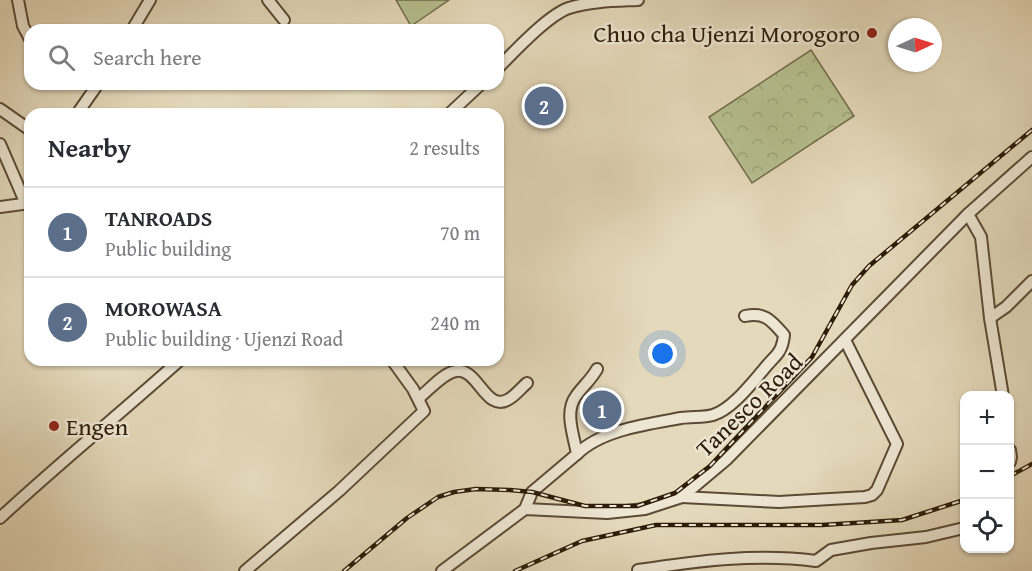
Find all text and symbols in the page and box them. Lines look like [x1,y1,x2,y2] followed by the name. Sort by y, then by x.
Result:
[593,16,860,51] place label: Chuo cha Ujenzi Morogoro
[888,18,942,72] north arrow
[24,24,504,90] search box
[865,26,879,40] marker: Chuo cha Ujenzi Morogoro
[45,41,78,74] icon: search
[93,41,202,73] text: Search here
[524,84,564,128] pin: 2
[48,128,131,167] text: Nearby
[409,133,480,162] text: 2 results
[105,202,212,234] text: TANROADS
[62,218,73,247] text: 1
[440,218,480,247] text: 70 m
[105,234,231,263] text: Public building
[105,292,222,324] text: MOROWASA
[62,308,73,337] text: 2
[430,308,480,337] text: 240 m
[105,324,343,353] text: Public building · Ujenzi Road
[648,339,677,368] your location
[688,345,810,465] street label: Tanesco Road
[582,388,622,432] pin: 1
[960,391,1014,553] map controls
[960,391,1014,445] button: +
[66,409,129,444] place label: Engen
[47,419,61,433] marker: Engen
[960,445,1014,499] button: −
[960,499,1014,553] button: locate

